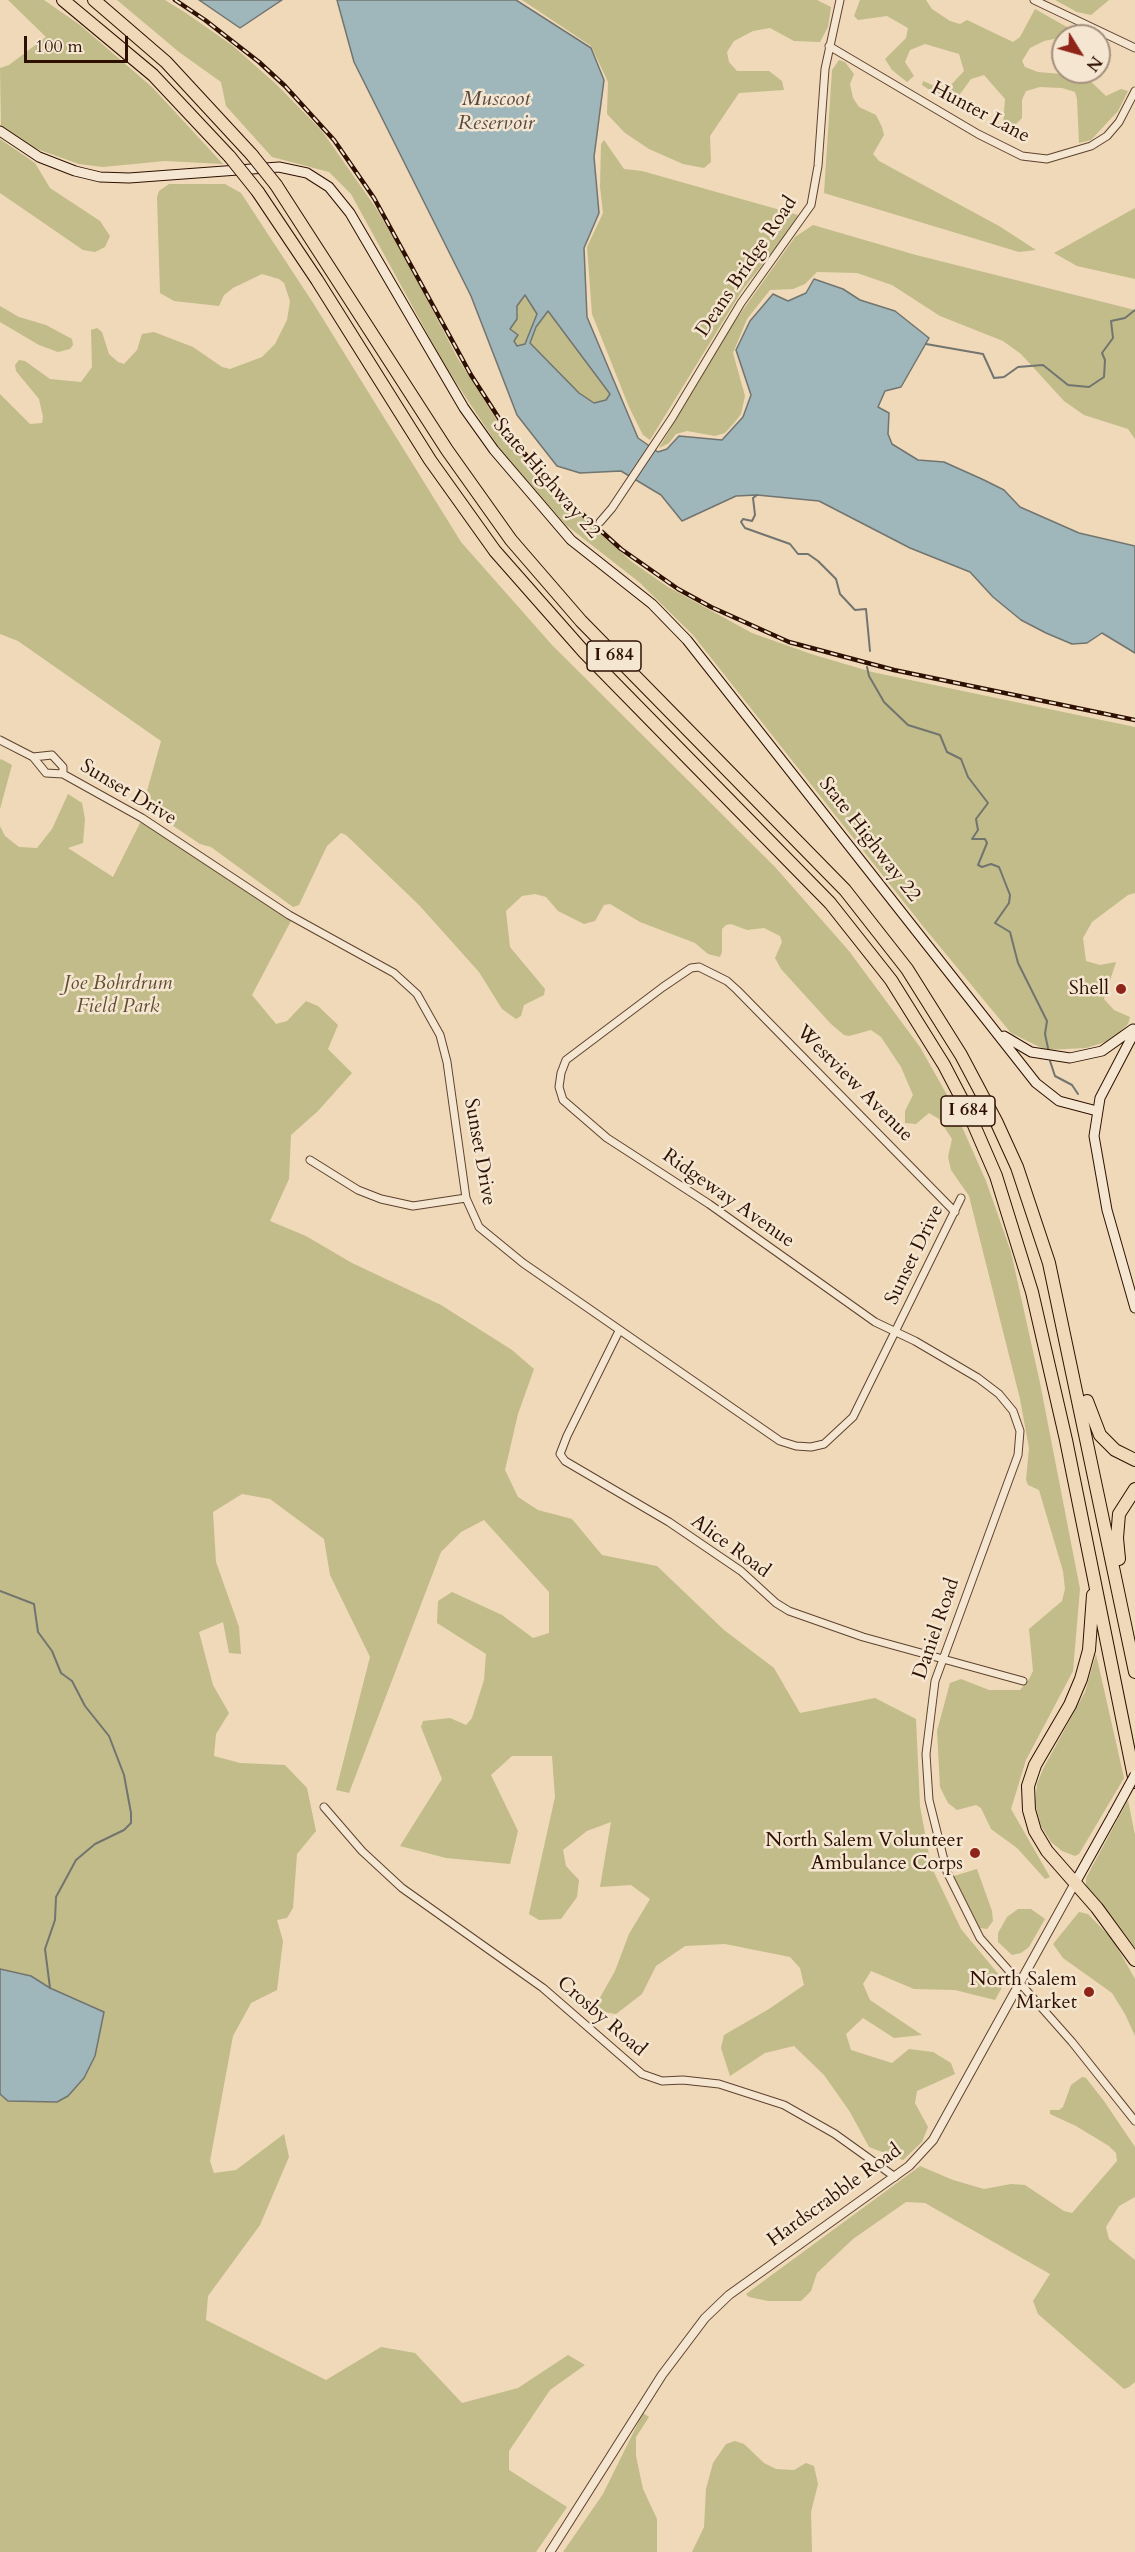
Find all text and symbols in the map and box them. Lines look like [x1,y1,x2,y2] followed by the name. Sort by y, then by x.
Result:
[27,24,130,62] scale bar
[1051,24,1111,84] north arrow
[35,34,83,59] text: 100 m
[1081,51,1107,76] text: N
[927,77,1033,149] street label: Hunter Lane
[457,87,535,137] water label: Muscoot Reservoir
[691,192,803,342] street label: Deans Bridge Road
[487,414,605,544] street label: State Highway 22
[587,641,641,671] road number: I 684
[75,755,181,831] street label: Sunset Drive
[813,773,925,907] street label: State Highway 22
[63,972,173,1019] park label: Joe Bohrdrum Field Park
[1069,977,1109,1001] place label: Shell
[1114,982,1128,996] marker: Shell
[791,1021,917,1147] street label: Westview Avenue
[941,1096,995,1126] road number: I 684
[458,1097,500,1207] street label: Sunset Drive
[657,1144,799,1254] street label: Ridgeway Avenue
[881,1201,949,1309] street label: Sunset Drive
[686,1510,774,1584] street label: Alice Road
[908,1575,966,1683] street label: Daniel Road
[765,1829,963,1876] place label: North Salem Volunteer Ambulance Corps
[968,1846,982,1860] marker: North Salem Volunteer Ambulance Corps
[969,1968,1077,2015] place label: North Salem Market
[551,1972,651,2062] street label: Crosby Road
[1082,1985,1096,1999] marker: North Salem Market
[763,2139,907,2253] street label: Hardscrabble Road

